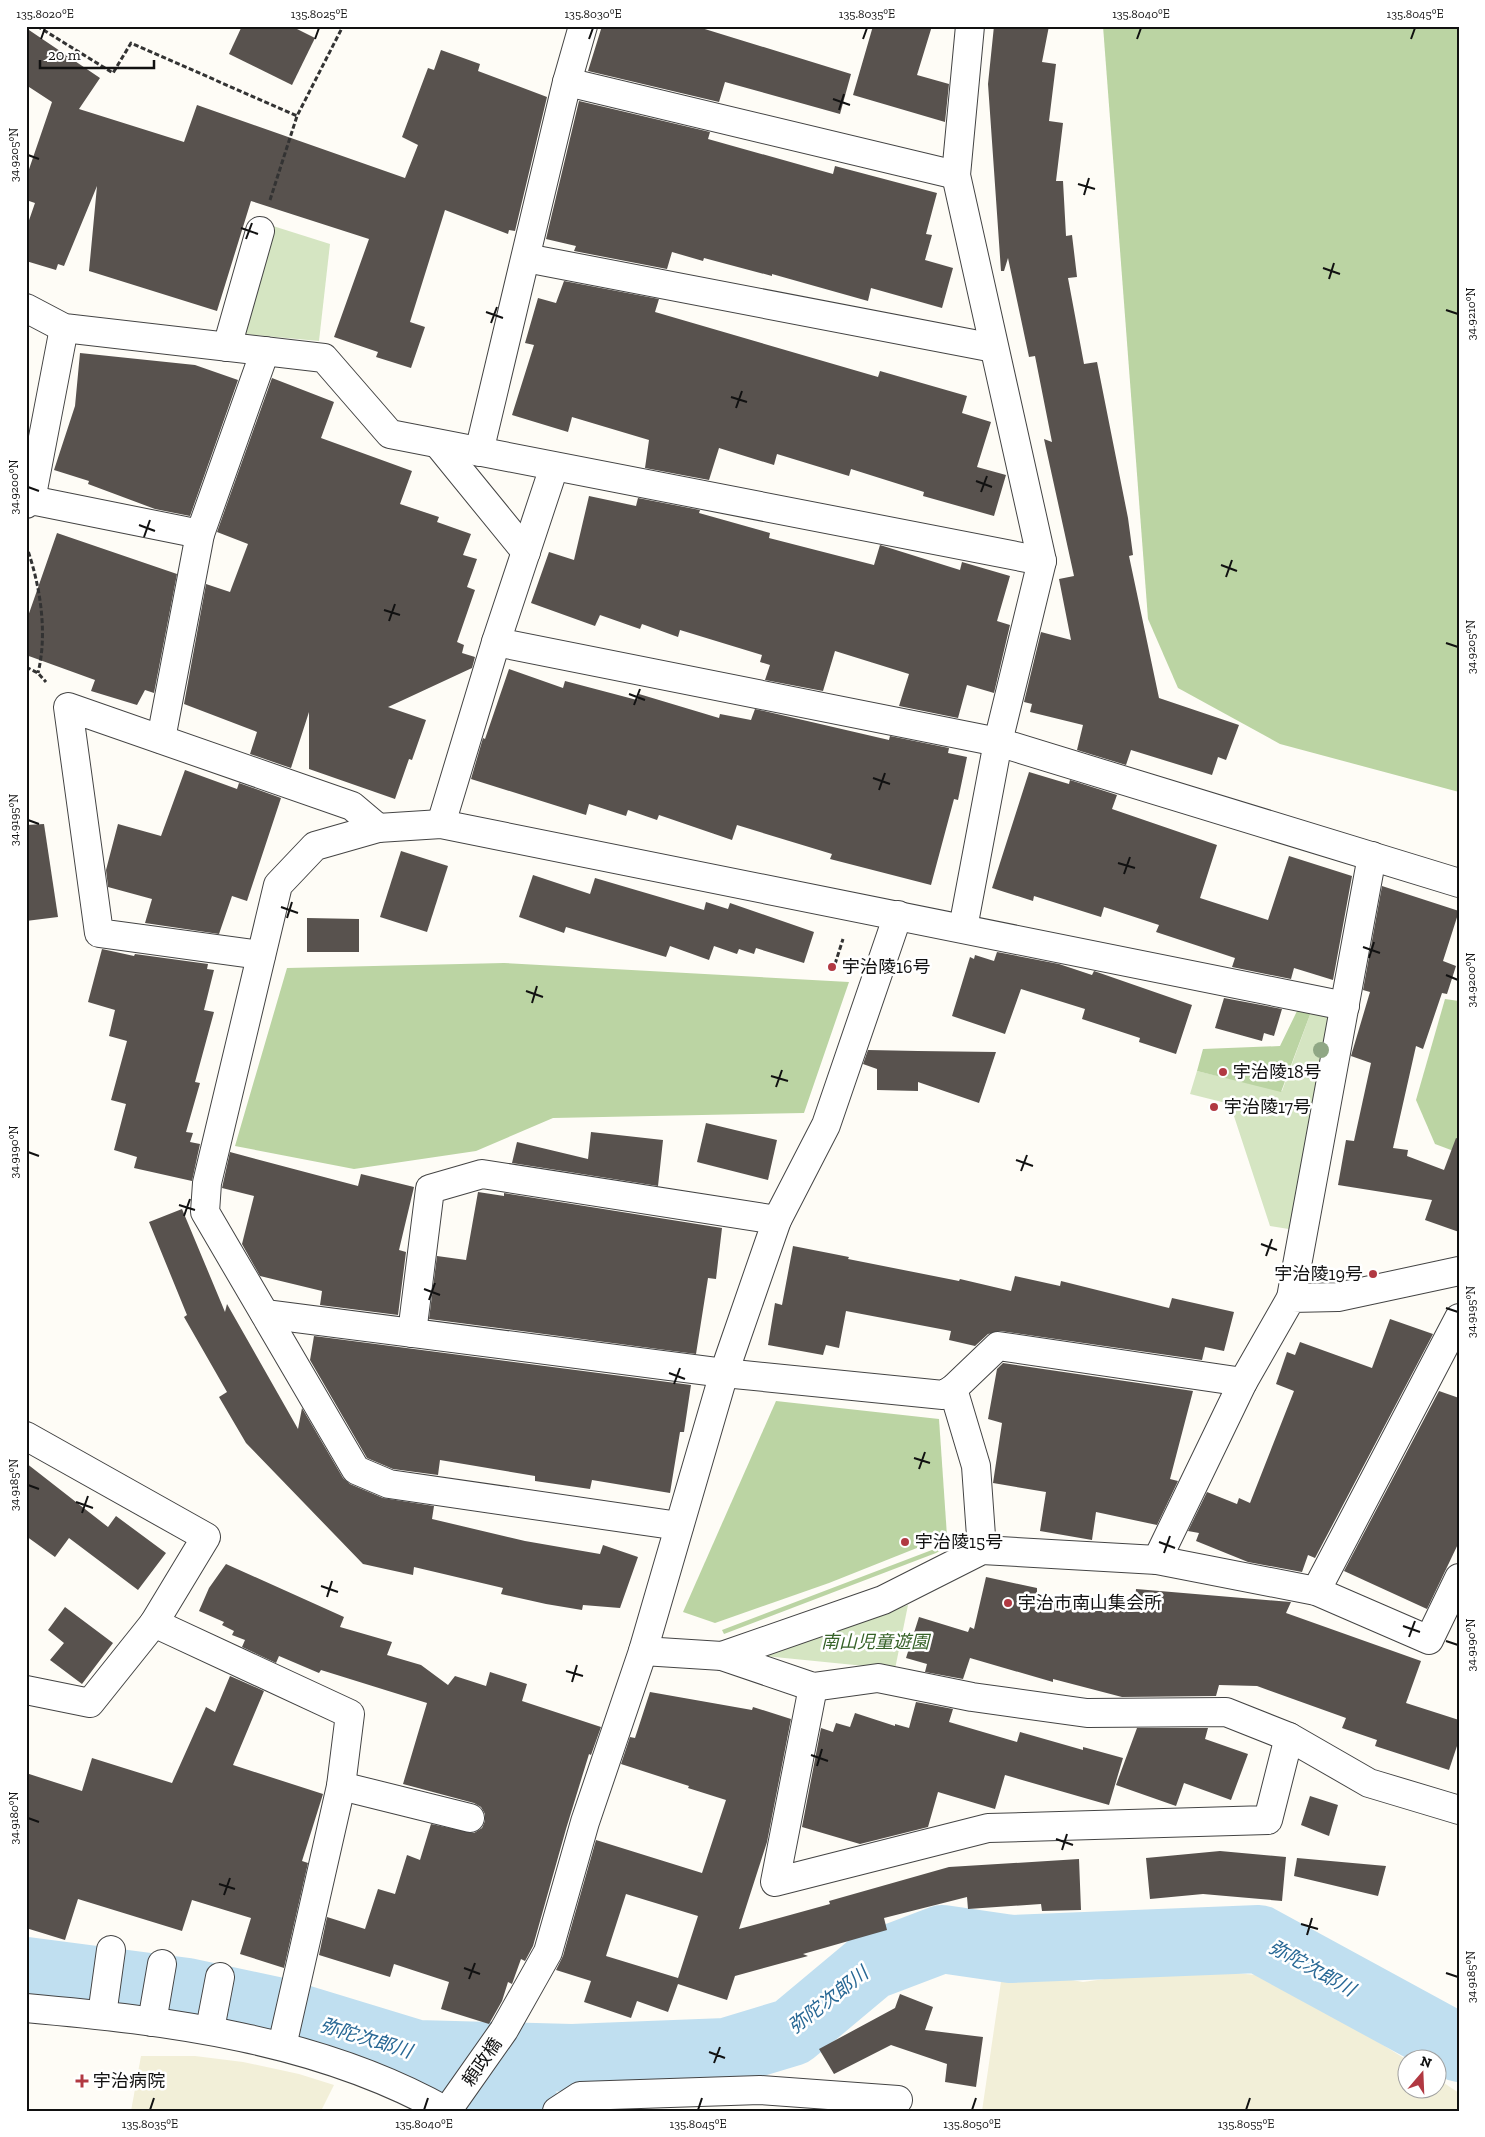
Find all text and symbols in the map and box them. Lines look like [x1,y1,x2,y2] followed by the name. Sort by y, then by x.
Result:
[16,7,74,21] text: 135.8020°E
[291,7,347,21] text: 135.8025°E
[564,7,622,21] text: 135.8030°E
[839,7,895,21] text: 135.8035°E
[1112,7,1170,21] text: 135.8040°E
[1387,7,1443,21] text: 135.8045°E
[40,38,154,70] scale bar
[48,46,81,64] text: 20 m
[7,128,21,182] text: 34.9205°N
[1464,288,1478,340] text: 34.9210°N
[7,459,21,514] text: 34.9200°N
[1464,620,1478,674] text: 34.9205°N
[7,794,21,846] text: 34.9195°N
[1464,952,1478,1007] text: 34.9200°N
[842,956,931,978] place label: 宇治陵16号
[826,961,838,973] marker: 宇治陵16号
[1233,1061,1322,1083] place label: 宇治陵18号
[1217,1066,1229,1078] marker: 宇治陵18号
[1224,1096,1311,1118] place label: 宇治陵17号
[1208,1101,1220,1113] marker: 宇治陵17号
[7,1125,21,1178] text: 34.9190°N
[1275,1263,1363,1285] place label: 宇治陵19号
[1367,1268,1379,1280] marker: 宇治陵19号
[1464,1286,1478,1338] text: 34.9195°N
[7,1459,21,1511] text: 34.9185°N
[915,1531,1003,1553] place label: 宇治陵15号
[899,1536,911,1548] marker: 宇治陵15号
[1018,1592,1162,1614] place label: 宇治市南山集会所
[1002,1597,1014,1609] marker: 宇治市南山集会所
[1464,1618,1478,1671] text: 34.9190°N
[821,1631,932,1653] park label: 南山児童遊園
[7,1791,21,1844] text: 34.9180°N
[1265,1935,1361,2002] water label: 弥陀次郎川
[1464,1951,1478,2003] text: 34.9185°N
[783,1960,874,2038] water label: 弥陀次郎川
[317,2013,417,2063] water label: 弥陀次郎川
[458,2034,506,2090] street label: 頼政橋
[1398,2050,1448,2100] north arrow
[1418,2052,1434,2072] text: N
[93,2070,165,2092] place label: 宇治病院
[75,2074,89,2088] marker: 宇治病院
[122,2117,178,2131] text: 135.8035°E
[395,2117,453,2131] text: 135.8040°E
[670,2117,726,2131] text: 135.8045°E
[943,2117,1001,2131] text: 135.8050°E
[1218,2117,1274,2131] text: 135.8055°E

